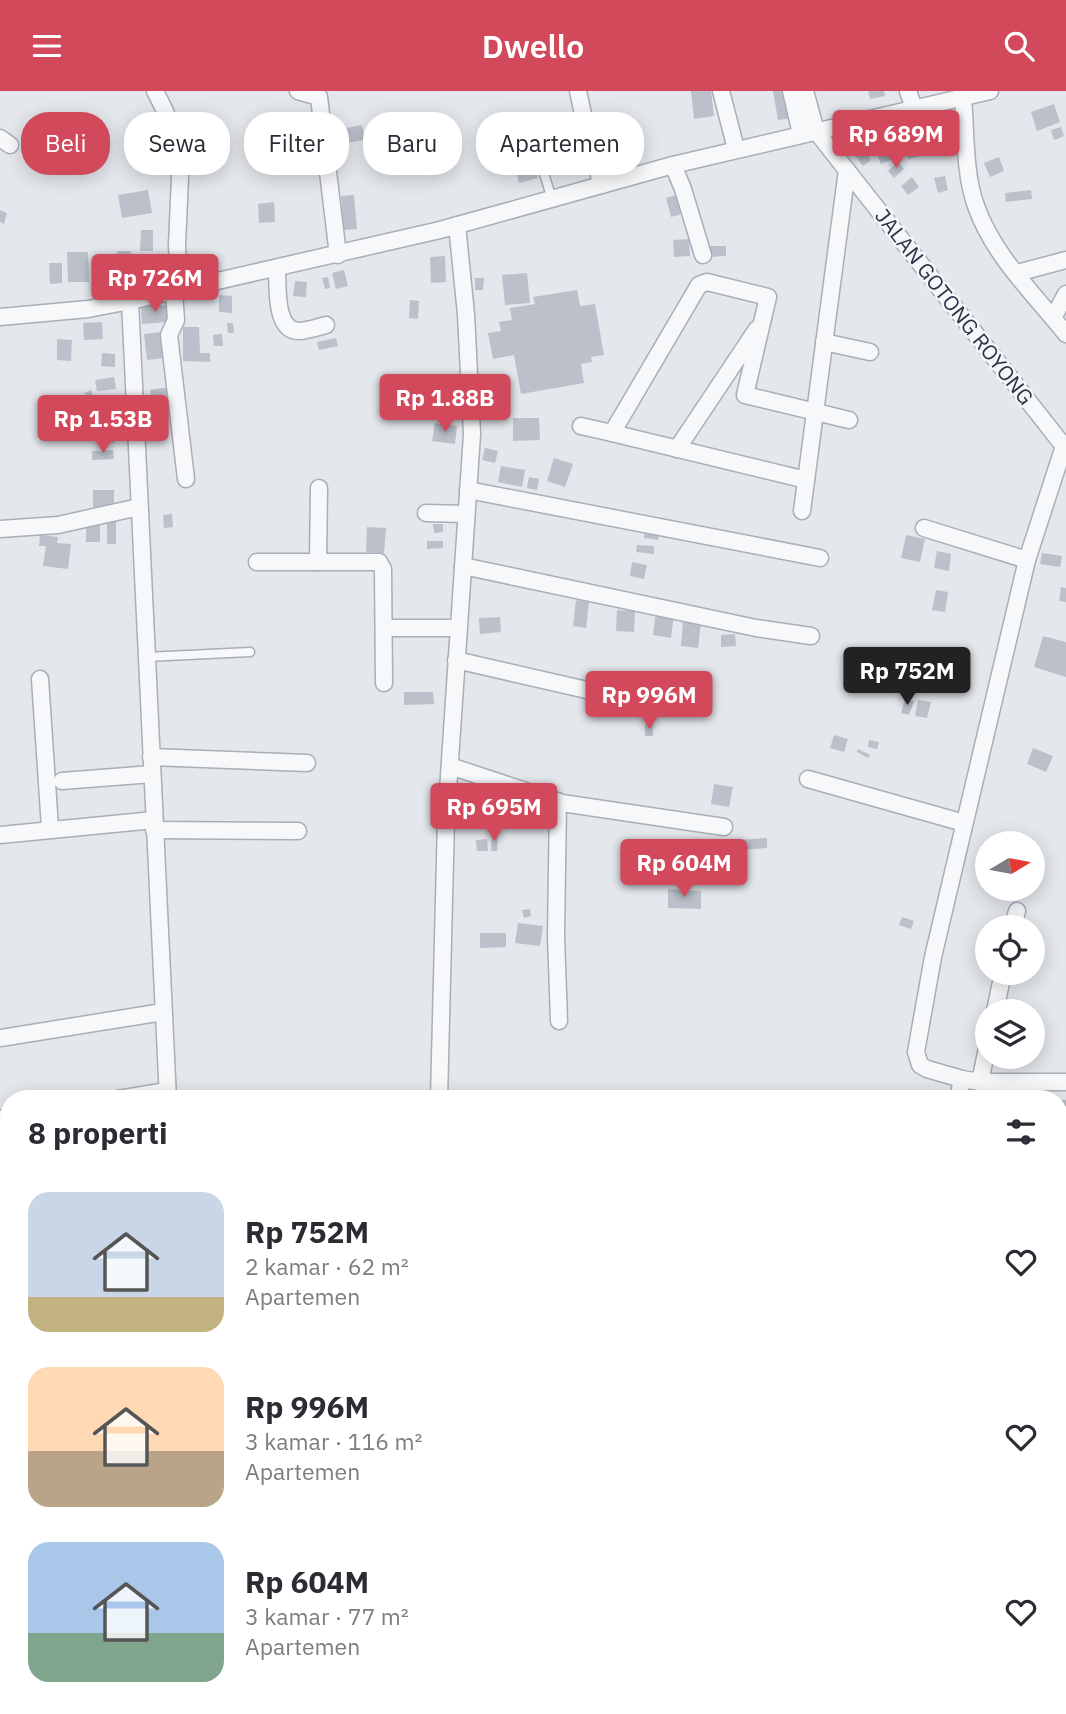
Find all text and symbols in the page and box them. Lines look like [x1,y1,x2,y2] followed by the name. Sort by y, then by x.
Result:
[482,25,584,67] text: Dwello
[28,27,66,65] icon: menu
[1000,27,1038,65] icon: search
[831,111,961,170] pin: Rp 689M
[21,112,110,175] chip: Beli
[124,112,230,175] chip: Sewa
[244,112,349,175] chip: Filter
[363,112,462,175] chip: Baru
[476,112,644,175] chip: Apartemen
[848,118,944,148] text: Rp 689M
[869,203,1040,410] street label: JALAN GOTONG ROYONG
[90,255,220,314] pin: Rp 726M
[107,262,203,292] text: Rp 726M
[373,375,517,434] pin: Rp 1.88B
[396,382,494,412] text: Rp 1.88B
[31,395,175,455] pin: Rp 1.53B
[54,403,152,433] text: Rp 1.53B
[842,647,972,707] pin: Rp 752M
[859,655,955,685] text: Rp 752M
[584,671,714,731] pin: Rp 996M
[601,679,697,709] text: Rp 996M
[429,783,559,843] pin: Rp 695M
[446,791,542,821] text: Rp 695M
[975,831,1045,901] north arrow
[975,831,1045,1069] map controls
[619,839,749,899] pin: Rp 604M
[636,847,732,877] text: Rp 604M
[975,915,1045,985] button: locate
[975,999,1045,1069] button: layers
[28,1113,168,1152] text: 8 properti
[1002,1113,1040,1151] icon: filters
[245,1212,369,1251] text: Rp 752M
[84,1220,168,1304] icon: home
[1002,1243,1040,1281] icon: heart
[245,1251,409,1281] text: 2 kamar · 62 m²
[245,1281,360,1311] text: Apartemen
[245,1387,369,1426] text: Rp 996M
[84,1395,168,1479] icon: home
[1002,1418,1040,1456] icon: heart
[245,1426,423,1456] text: 3 kamar · 116 m²
[245,1456,360,1486] text: Apartemen
[245,1562,369,1601] text: Rp 604M
[84,1570,168,1654] icon: home
[1002,1593,1040,1631] icon: heart
[245,1601,409,1631] text: 3 kamar · 77 m²
[245,1631,360,1661] text: Apartemen

